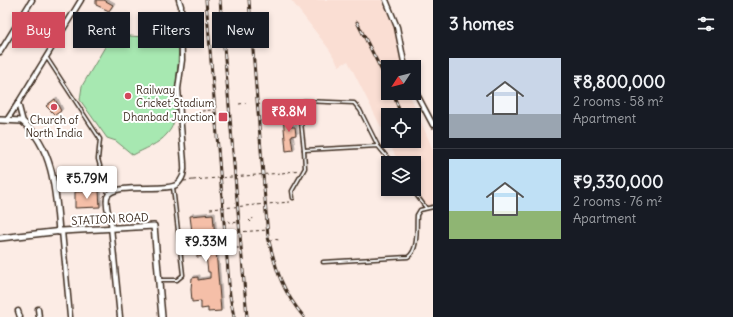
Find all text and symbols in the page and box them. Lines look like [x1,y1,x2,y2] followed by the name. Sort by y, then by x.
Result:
[12,12,65,48] chip: Buy
[73,12,130,48] chip: Rent
[138,12,204,48] chip: Filters
[212,12,269,48] chip: New
[449,13,514,35] text: 3 homes
[695,13,717,35] icon: filters
[381,60,421,100] north arrow
[381,60,421,196] map controls
[573,71,665,93] text: ₹8,800,000
[481,74,529,122] icon: home
[136,83,215,110] place label: Railway Cricket Stadium
[123,91,133,101] marker: Railway Cricket Stadium
[573,93,664,110] text: 2 rooms · 58 m²
[261,99,317,133] pin: ₹8.8M
[49,102,59,112] marker: Church of North India
[271,103,307,120] text: ₹8.8M
[381,108,421,148] button: locate
[123,110,214,124] place label: Dhanbad Junction
[573,110,636,127] text: Apartment
[217,111,229,123] marker: Dhanbad Junction
[25,113,83,140] place label: Church of North India
[381,156,421,196] button: layers
[54,166,120,200] pin: ₹5.79M
[66,170,108,187] text: ₹5.79M
[573,171,663,193] text: ₹9,330,000
[481,175,529,223] icon: home
[573,193,662,210] text: 2 rooms · 76 m²
[71,210,149,228] street label: STATION ROAD
[573,210,636,227] text: Apartment
[173,229,239,263] pin: ₹9.33M
[185,233,227,250] text: ₹9.33M

